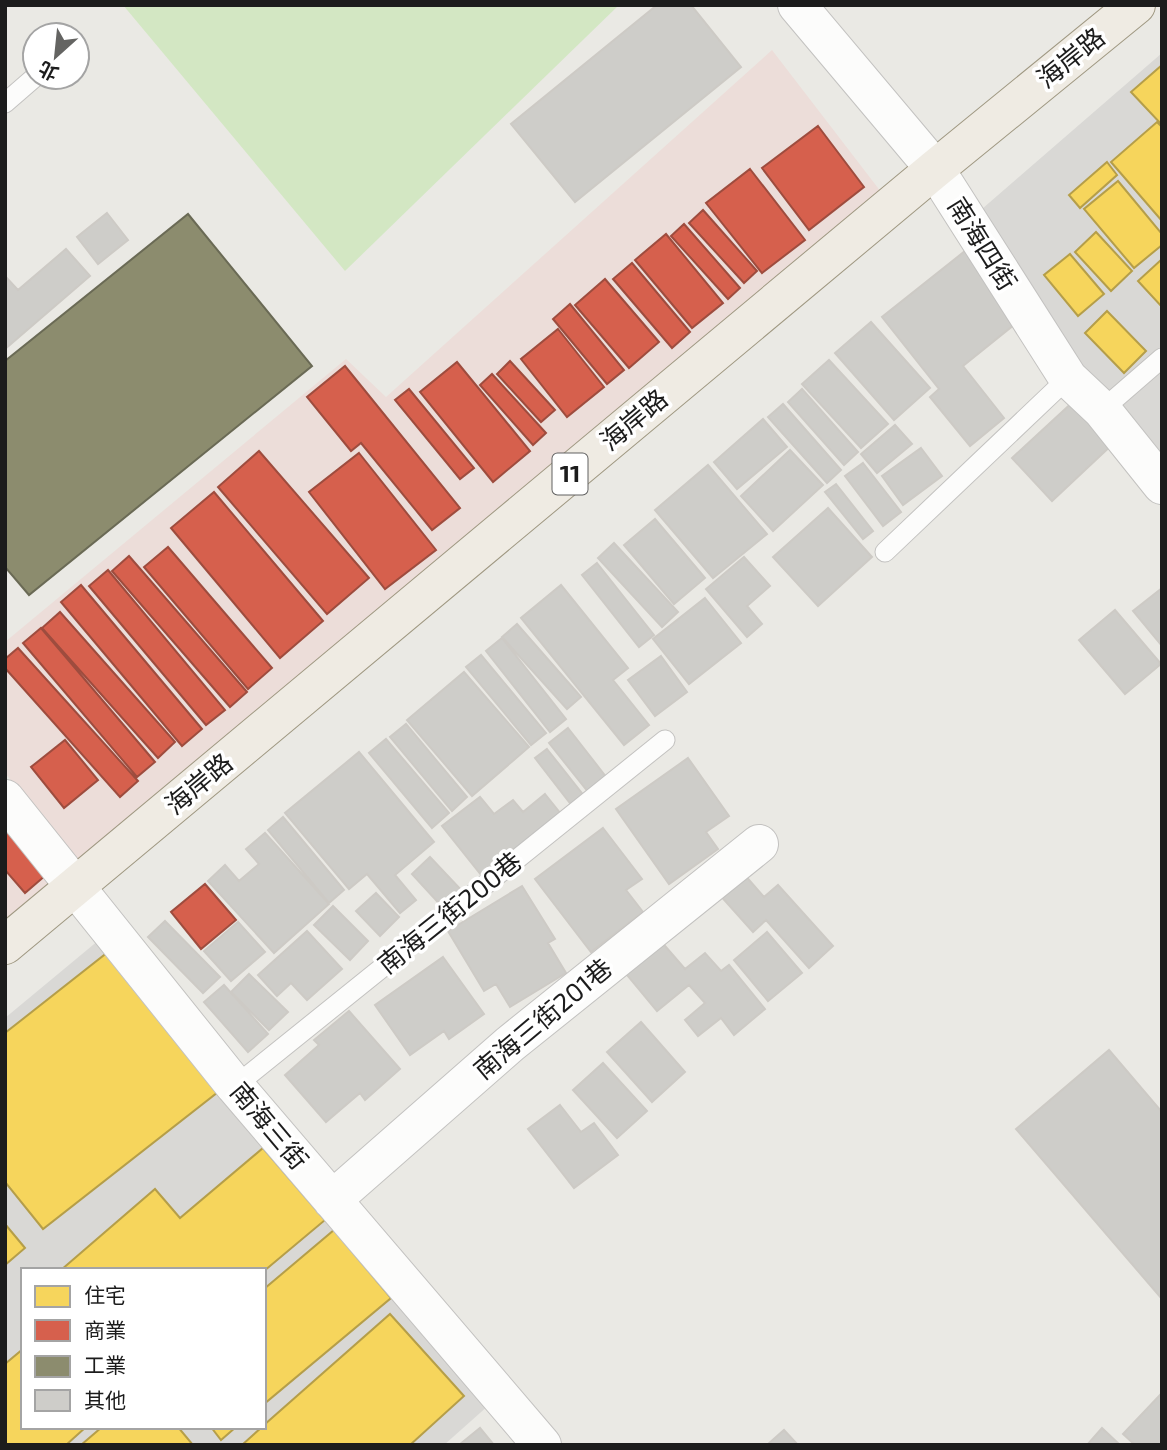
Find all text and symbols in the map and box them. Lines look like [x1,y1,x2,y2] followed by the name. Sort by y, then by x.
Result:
[1030,20,1110,93] street label: 海岸路
[21,21,91,91] north arrow
[34,57,62,86] text: 北
[943,191,1024,296] street label: 南海四街
[593,382,673,456] street label: 海岸路
[552,453,588,494] road number: 11
[158,746,238,820] street label: 海岸路
[371,844,527,979] street label: 南海三街200巷
[467,951,617,1085] street label: 南海三街201巷
[225,1075,315,1175] street label: 南海三街
[21,1268,266,1429] legend
[84,1282,126,1307] text: 住宅
[84,1317,126,1342] text: 商業
[84,1352,126,1377] text: 工業
[84,1387,126,1412] text: 其他

